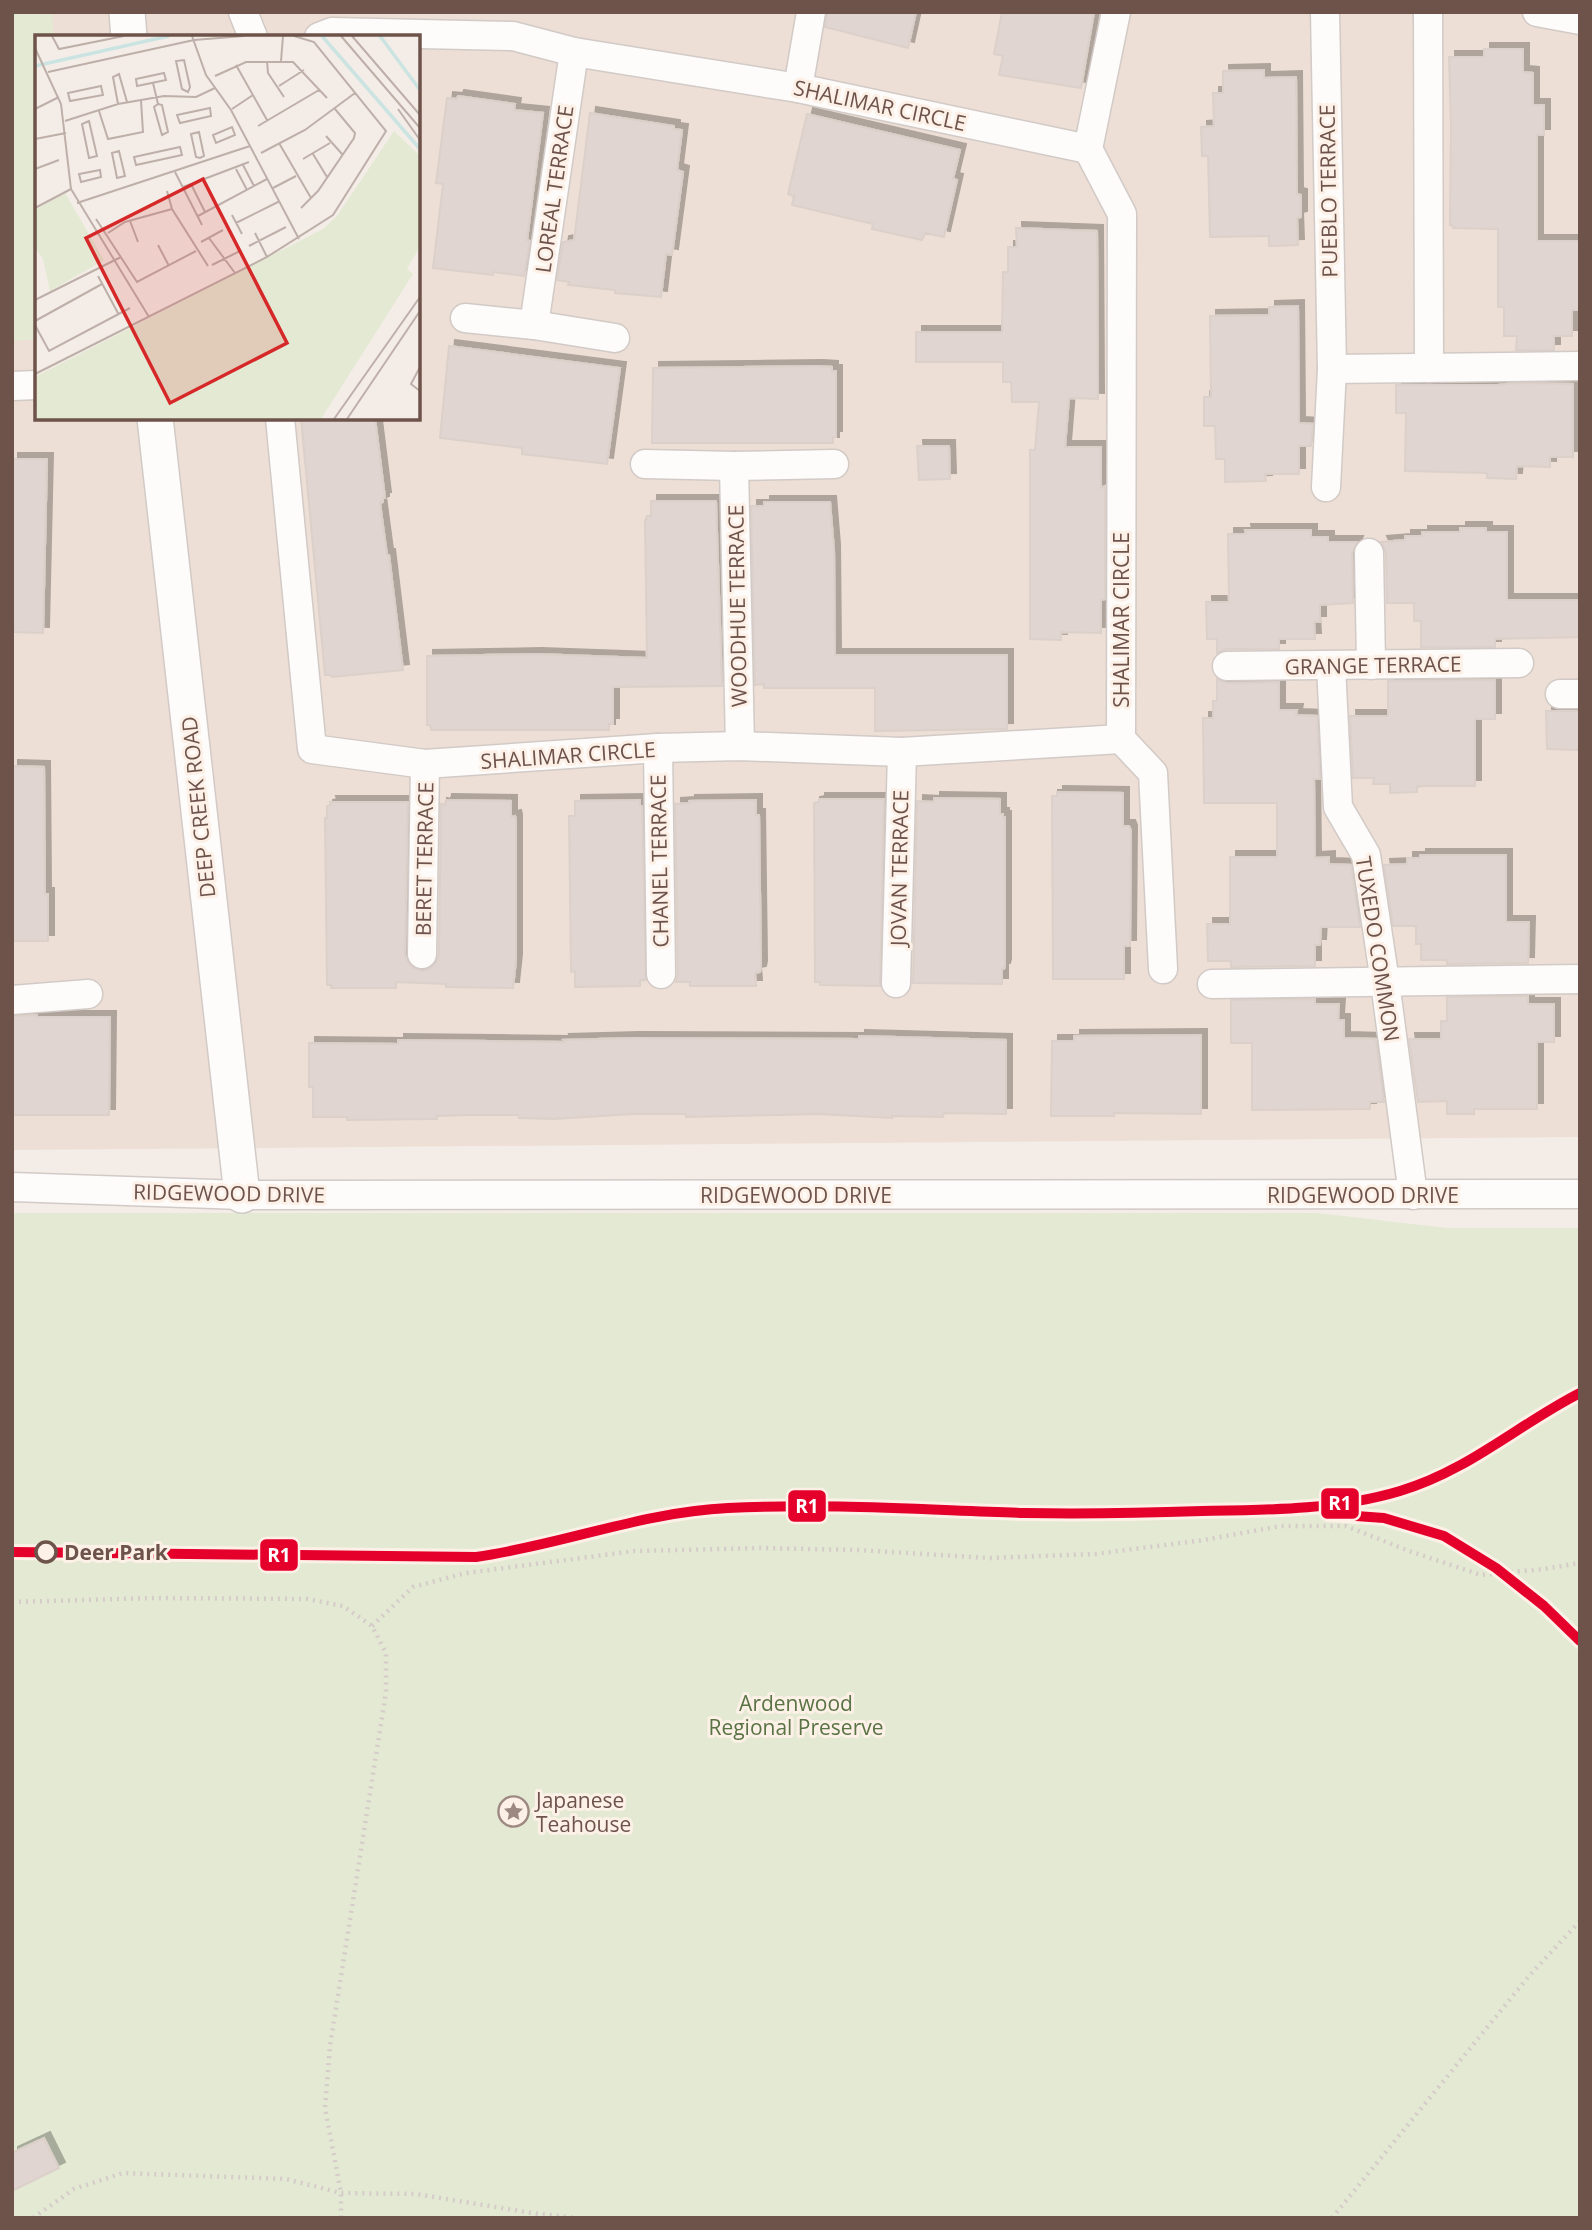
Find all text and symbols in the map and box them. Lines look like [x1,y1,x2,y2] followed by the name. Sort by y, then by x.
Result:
[35,35,420,420] inset map
[791,73,969,137] street label: SHALIMAR CIRCLE
[528,103,580,275] street label: LOREAL TERRACE
[1312,104,1344,278] street label: PUEBLO TERRACE
[721,504,753,708] street label: WOODHUE TERRACE
[1107,532,1135,708] street label: SHALIMAR CIRCLE
[1284,649,1462,681] street label: GRANGE TERRACE
[175,715,221,899] street label: DEEP CREEK ROAD
[479,735,657,775] street label: SHALIMAR CIRCLE
[643,774,675,948] street label: CHANEL TERRACE
[409,782,439,936] street label: BERET TERRACE
[884,790,914,948] street label: JOVAN TERRACE
[1350,854,1406,1044] street label: TUXEDO COMMON
[133,1177,325,1209] street label: RIDGEWOOD DRIVE
[700,1181,892,1209] street label: RIDGEWOOD DRIVE
[1267,1181,1459,1209] street label: RIDGEWOOD DRIVE
[1320,1487,1360,1520] line badge: R1
[787,1489,827,1523] line badge: R1
[1328,1490,1352,1516] text: R1
[795,1493,819,1519] text: R1
[64,1538,169,1566] place label: Deer Park
[259,1538,299,1572] line badge: R1
[35,1541,57,1563] marker: Deer Park
[267,1542,291,1568] text: R1
[708,1689,884,1741] park label: Ardenwood Regional Preserve
[534,1786,631,1838] place label: Japanese Teahouse
[496,1795,530,1829] place icon: Japanese Teahouse

